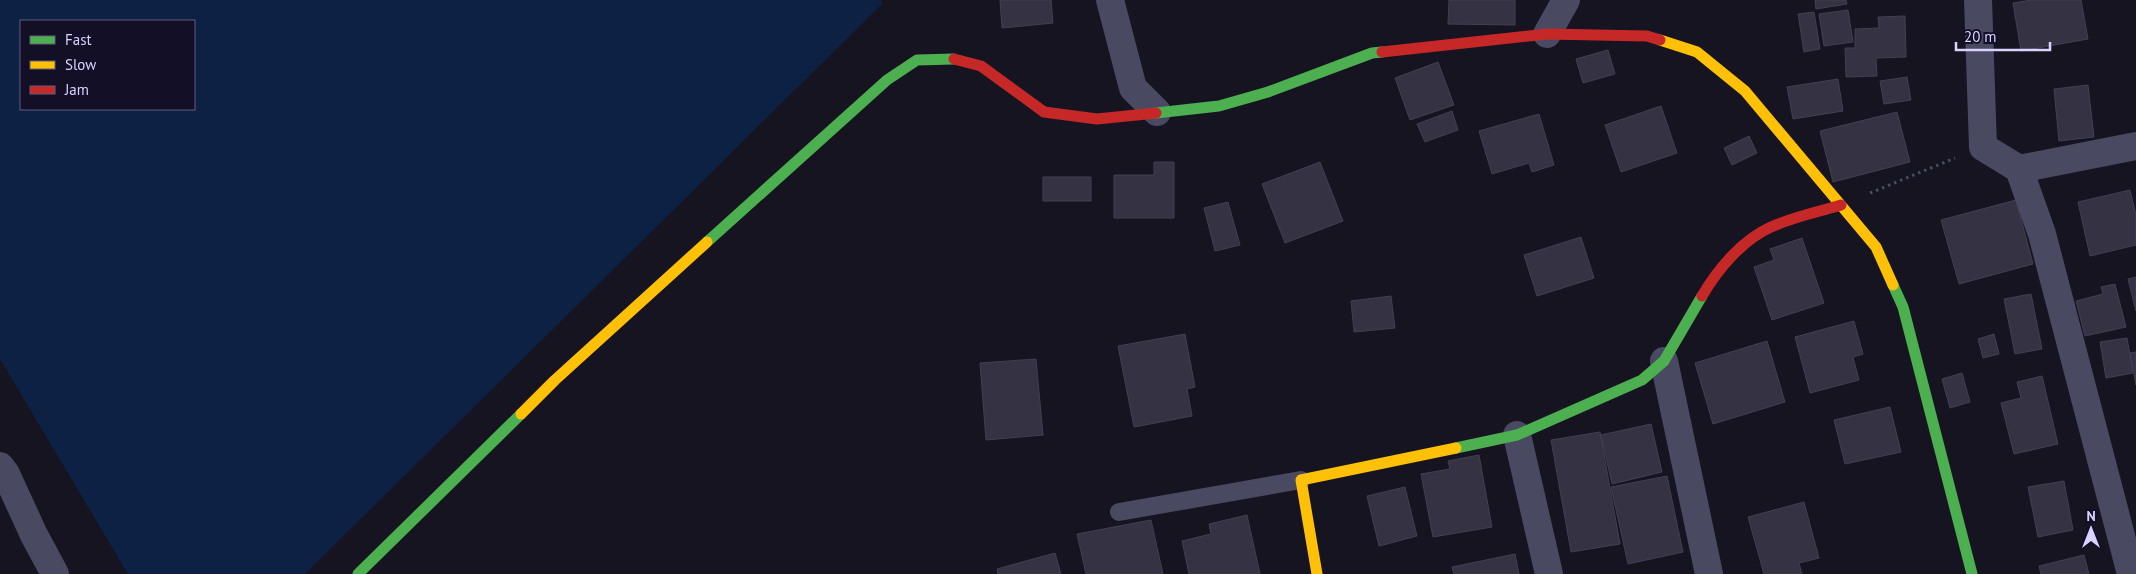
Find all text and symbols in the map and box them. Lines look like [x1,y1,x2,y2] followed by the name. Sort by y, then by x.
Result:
[20,20,195,110] legend
[1956,20,2050,52] scale bar
[1964,27,1997,46] text: 20 m
[65,30,92,49] text: Fast
[65,55,96,74] text: Slow
[64,80,89,99] text: Jam
[2066,504,2116,554] north arrow
[2086,507,2096,525] text: N

